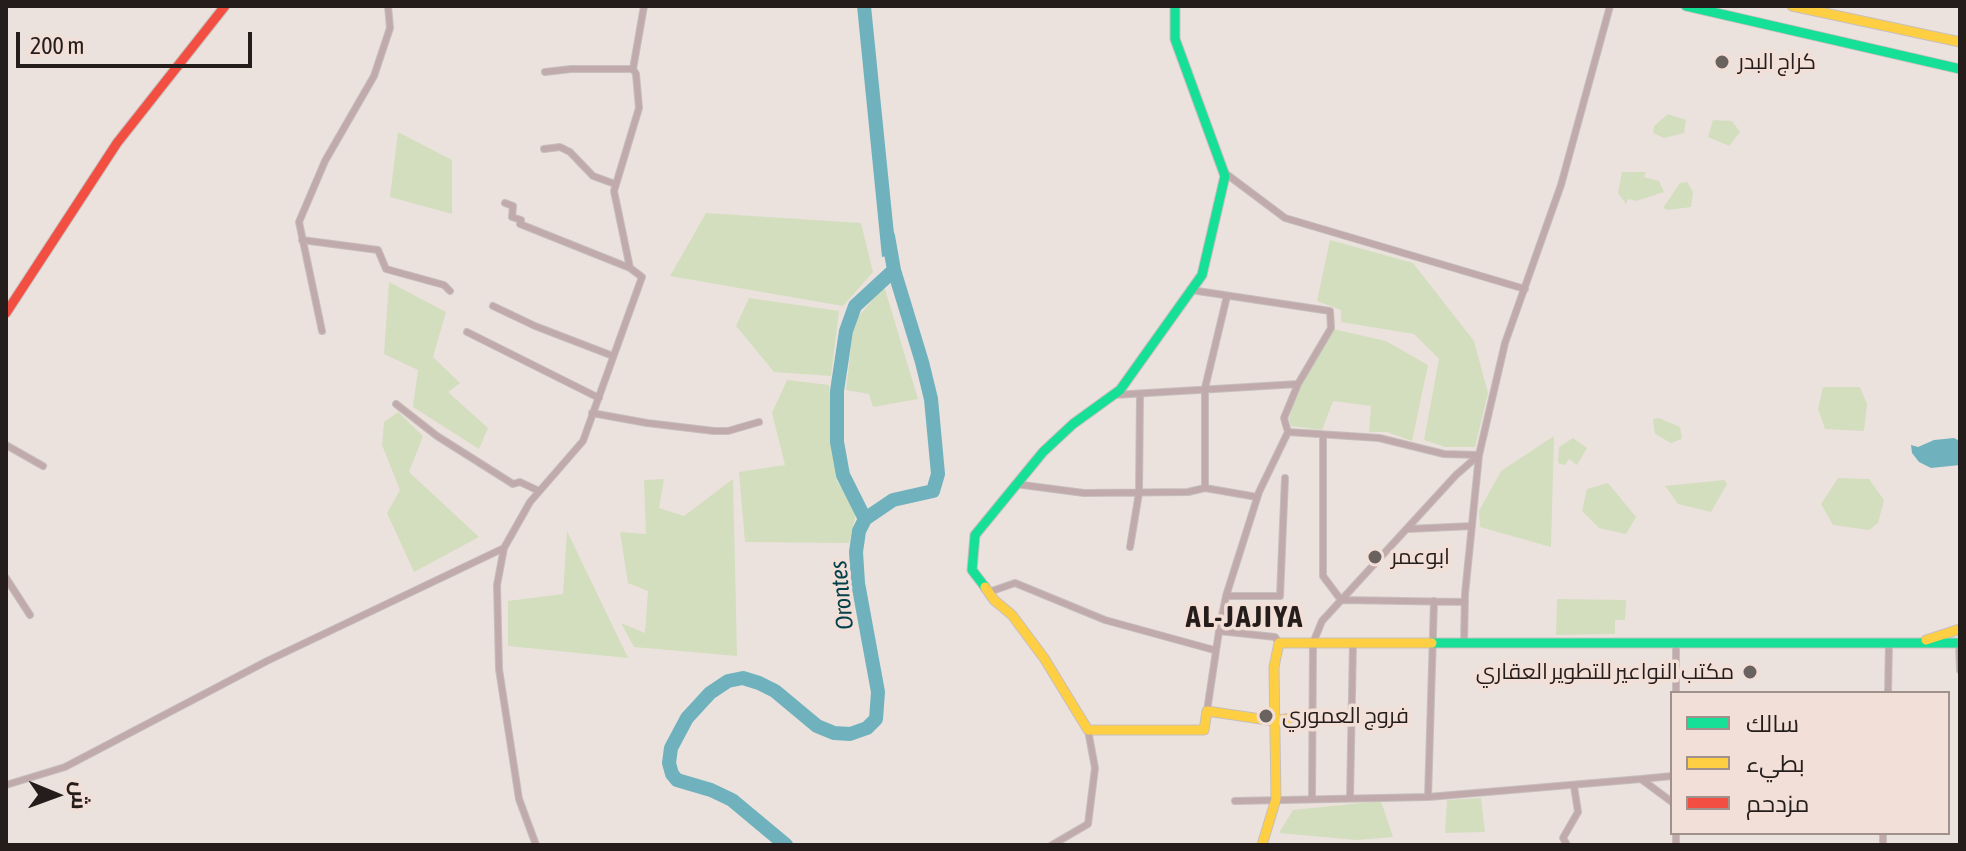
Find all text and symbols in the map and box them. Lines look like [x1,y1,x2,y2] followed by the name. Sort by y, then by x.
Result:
[20,16,256,66] scale bar
[30,32,84,59] text: 200 m
[1738,49,1816,75] place label: كراج البدر
[1713,53,1731,71] marker: كراج البدر
[1391,544,1450,570] place label: ابوعمر
[1366,548,1384,566] marker: ابوعمر
[824,559,860,631] water label: Orontes
[1186,600,1304,636] district label: AL-JAJIYA
[1476,659,1734,685] place label: مكتب النواعير للتطوير العقاري
[1741,663,1759,681] marker: مكتب النواعير للتطوير العقاري
[1670,691,1950,835] legend
[1282,703,1409,729] place label: فروج العموري
[1257,707,1275,725] marker: فروج العموري
[1746,710,1799,737] text: سالك
[1746,750,1805,777] text: بطيء
[16,755,96,835] north arrow
[67,781,93,810] text: ش
[1746,790,1809,817] text: مزدحم

